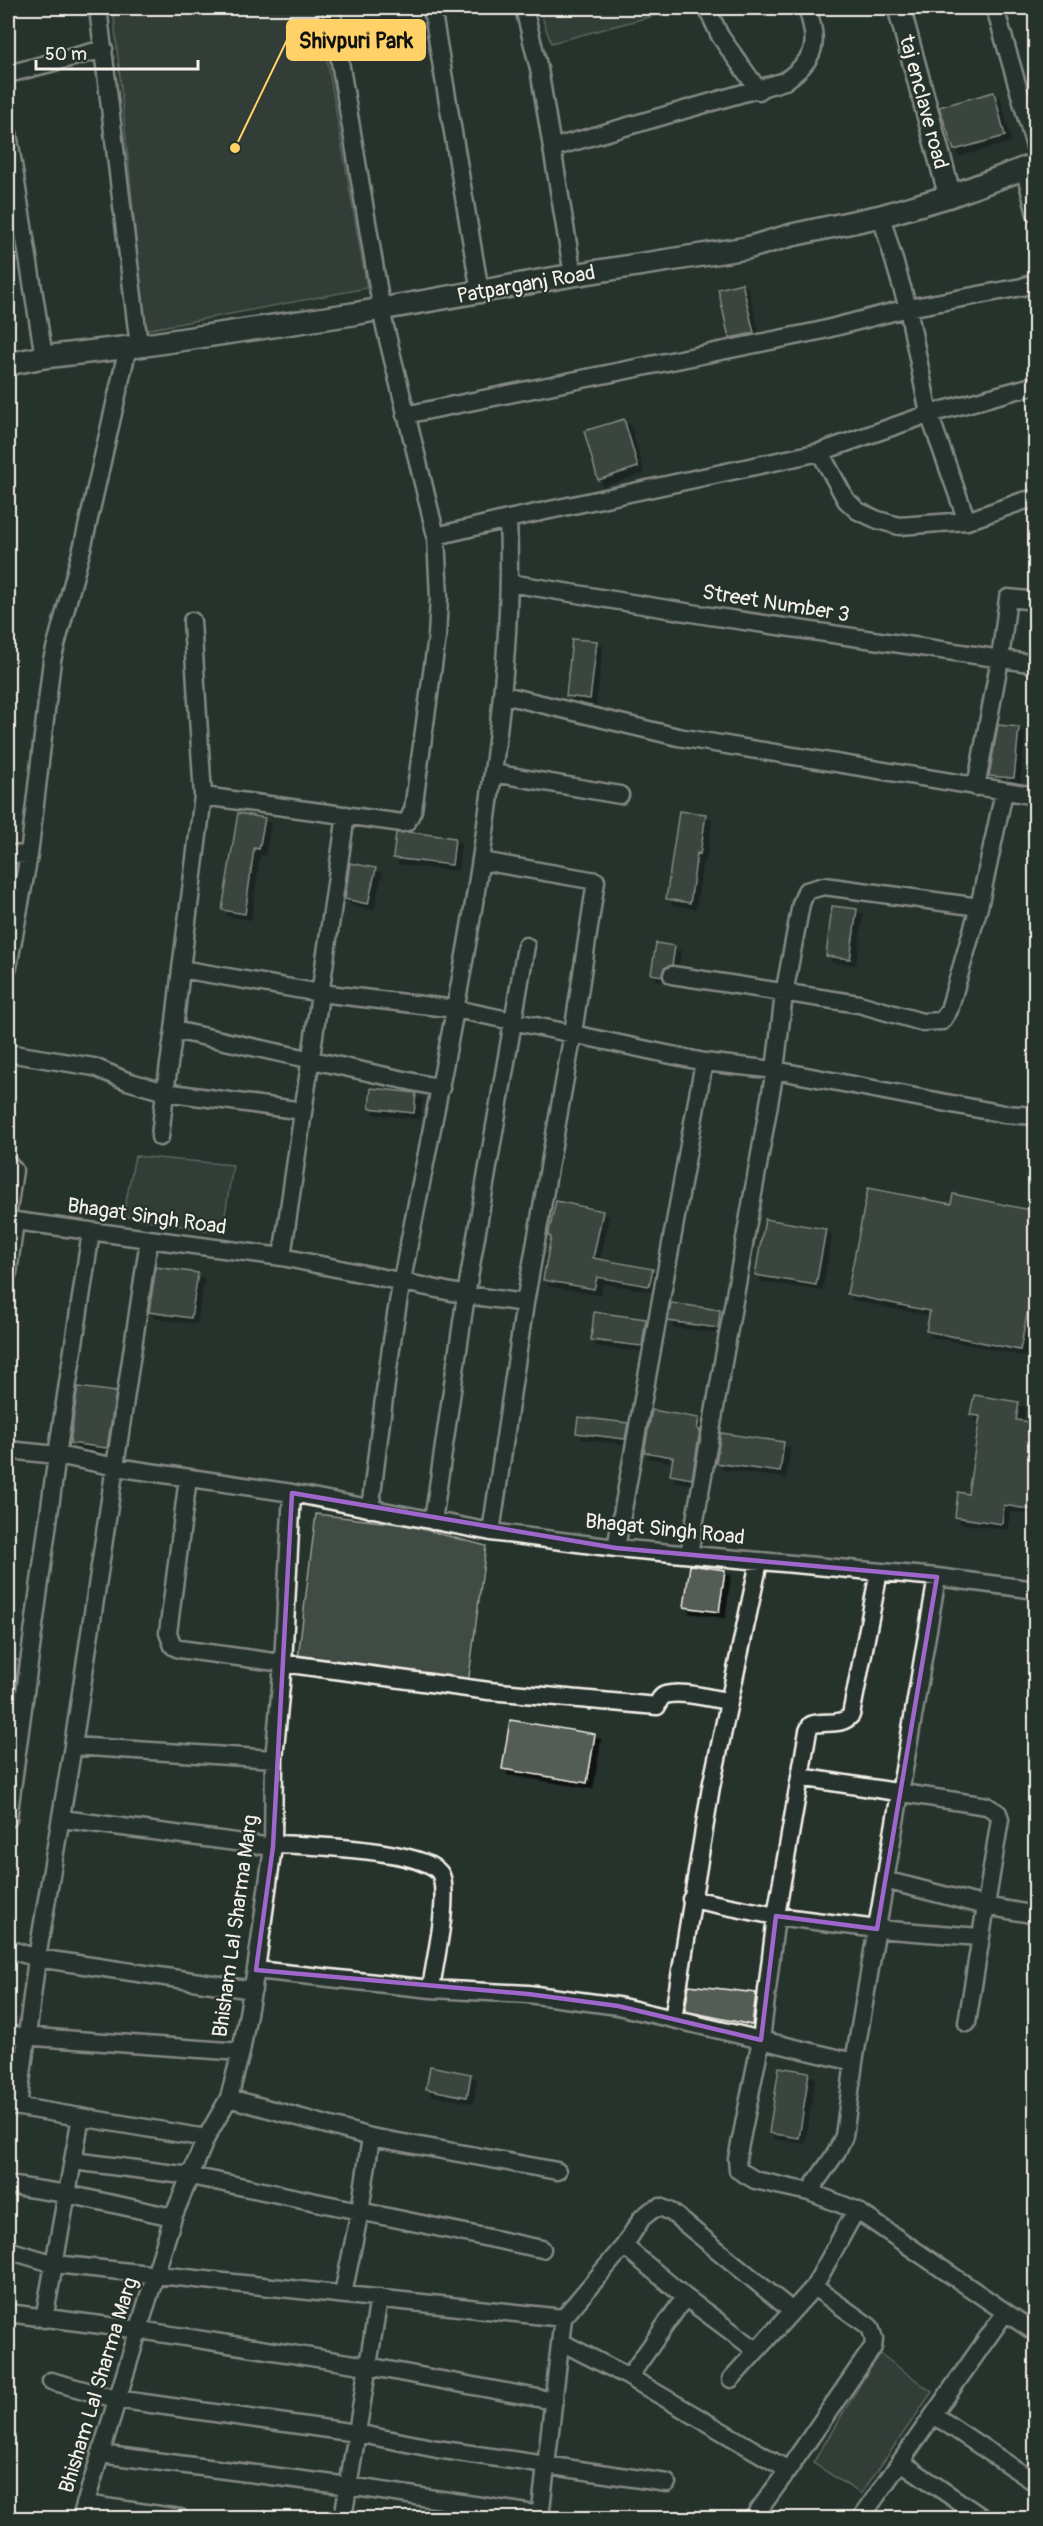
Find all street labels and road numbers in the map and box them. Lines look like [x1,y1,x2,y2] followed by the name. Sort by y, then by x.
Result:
[892,31,954,172] street label: taj enclave road
[455,259,597,310] street label: Patparganj Road
[700,579,851,628] street label: Street Number 3
[66,1192,228,1241] street label: Bhagat Singh Road
[584,1508,746,1551] street label: Bhagat Singh Road
[207,1813,264,2039] street label: Bhisham Lal Sharma Marg
[53,2274,144,2496] street label: Bhisham Lal Sharma Marg

